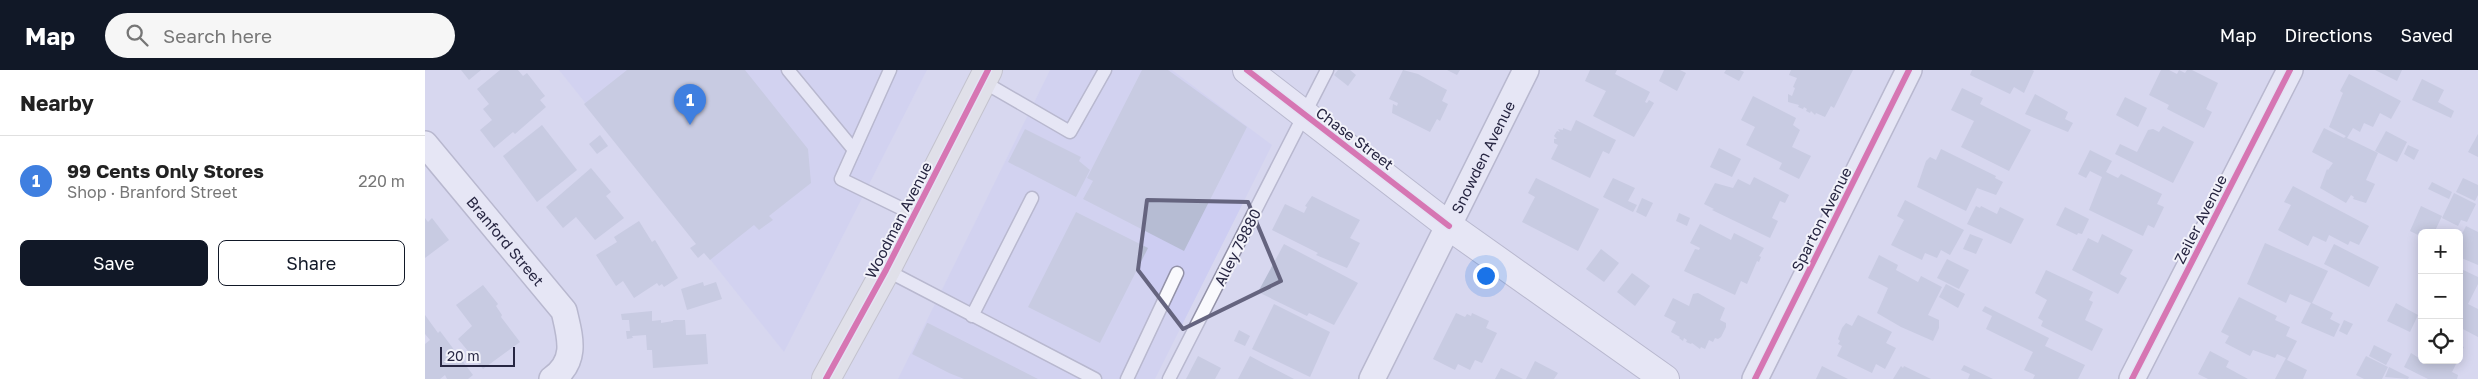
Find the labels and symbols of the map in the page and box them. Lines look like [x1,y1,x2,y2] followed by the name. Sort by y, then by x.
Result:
[674,84,706,125] pin: 1
[1447,97,1518,216] street label: Snowden Avenue
[1313,103,1397,173] street label: Chase Street
[861,158,935,281] street label: Woodman Avenue
[1787,164,1855,274] street label: Sparton Avenue
[2170,171,2230,266] street label: Zeiler Avenue
[463,192,548,289] street label: Branford Street
[1210,205,1264,289] street label: Alley 79880
[1473,263,1499,289] your location
[440,344,515,367] scale bar

